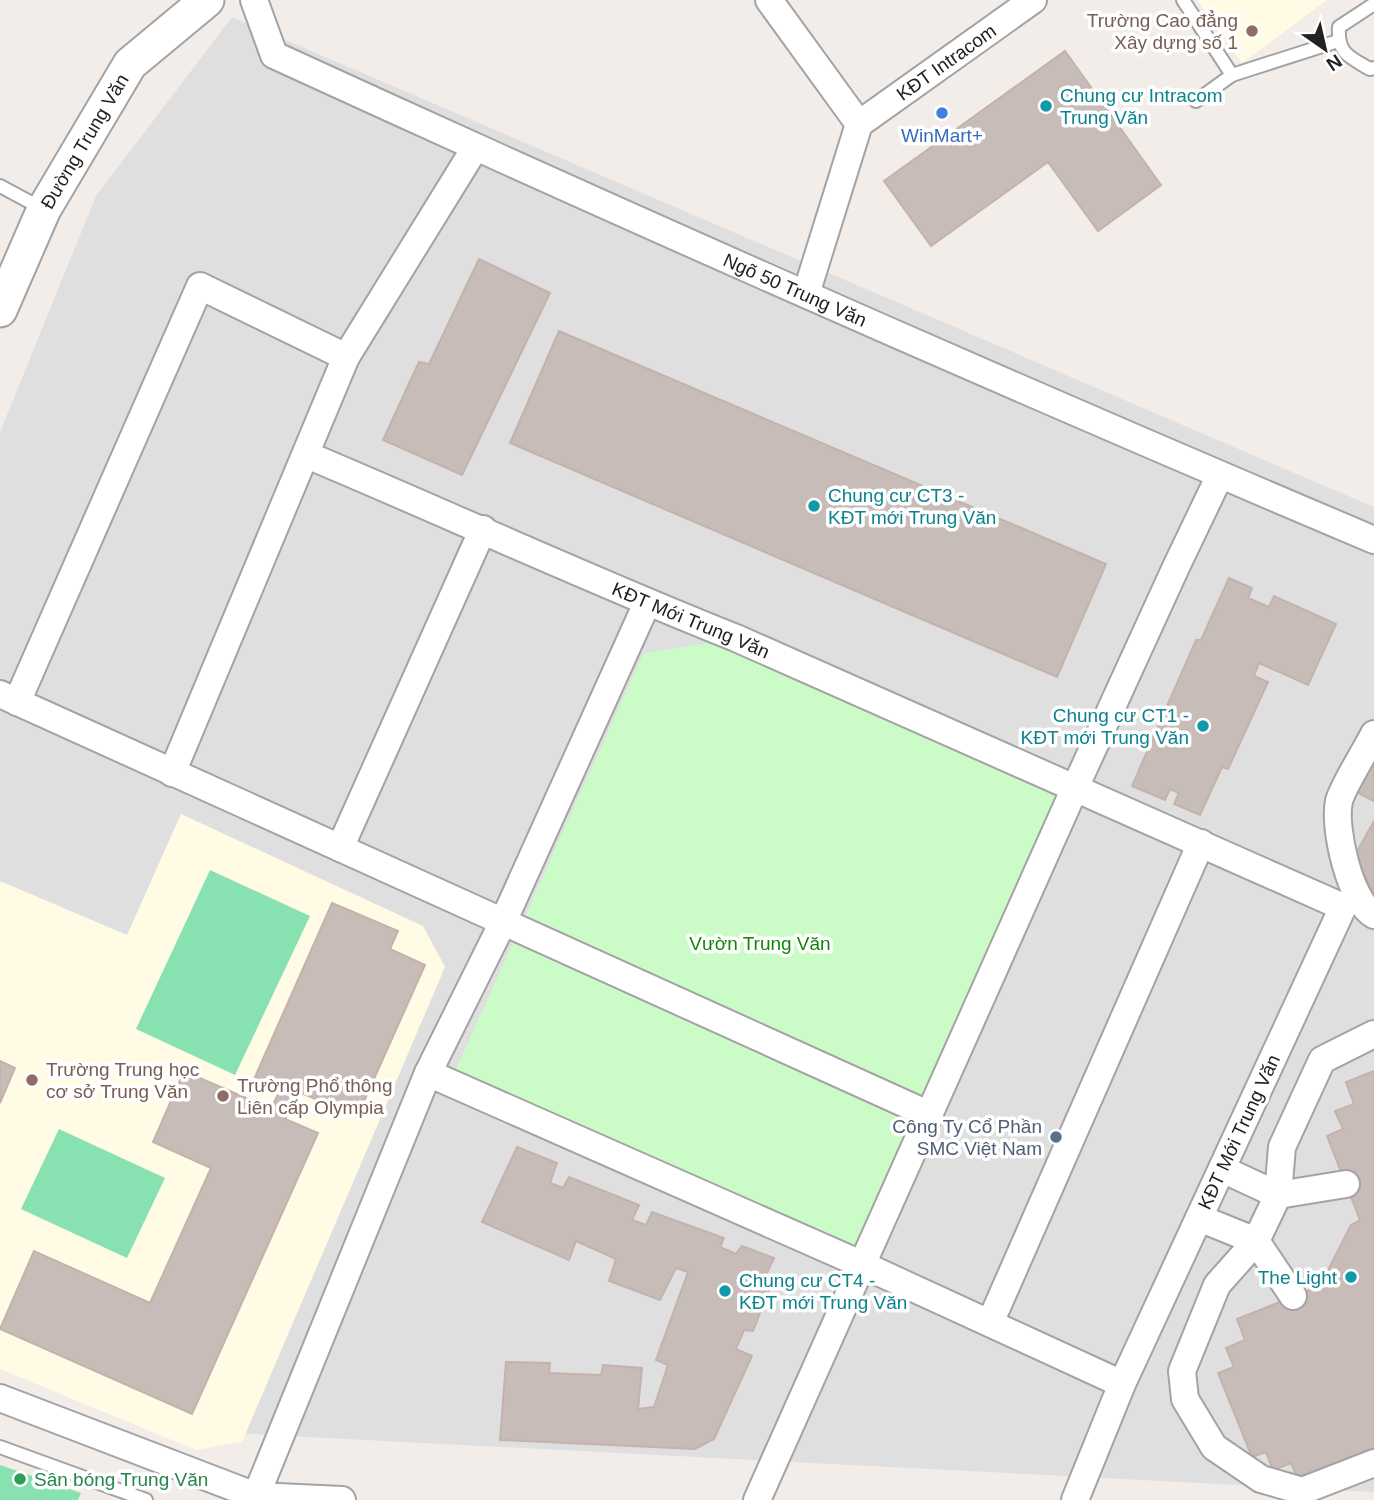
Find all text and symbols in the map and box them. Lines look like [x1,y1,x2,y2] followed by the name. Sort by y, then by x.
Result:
[1087,10,1238,53] place label: Trường Cao đẳng Xây dựng số 1
[1290,14,1360,84] north arrow
[892,19,1000,104] street label: KĐT Intracom
[1244,23,1260,39] marker: Trường Cao đẳng Xây dựng số 1
[1323,50,1346,75] text: N
[36,70,132,212] street label: Đường Trung Văn
[1060,85,1223,128] place label: Chung cư Intracom Trung Văn
[1038,98,1054,114] marker: Chung cư Intracom Trung Văn
[934,105,950,121] marker: WinMart+
[901,125,983,146] place label: WinMart+
[720,249,870,330] street label: Ngõ 50 Trung Văn
[828,485,996,528] place label: Chung cư CT3 - KĐT mới Trung Văn
[806,498,822,514] marker: Chung cư CT3 - KĐT mới Trung Văn
[609,578,773,662] street label: KĐT Mới Trung Văn
[1021,705,1189,748] place label: Chung cư CT1 - KĐT mới Trung Văn
[1195,718,1211,734] marker: Chung cư CT1 - KĐT mới Trung Văn
[689,933,831,954] park label: Vườn Trung Văn
[1194,1051,1284,1213] street label: KĐT Mới Trung Văn
[46,1059,199,1102] place label: Trường Trung học cơ sở Trung Văn
[24,1072,40,1088] marker: Trường Trung học cơ sở Trung Văn
[237,1075,392,1118] place label: Trường Phổ thông Liên cấp Olympia
[215,1088,231,1104] marker: Trường Phổ thông Liên cấp Olympia
[892,1116,1042,1159] place label: Công Ty Cổ Phần SMC Việt Nam
[1048,1129,1064,1145] marker: Công Ty Cổ Phần SMC Việt Nam
[1258,1267,1338,1288] place label: The Light
[1343,1269,1359,1285] marker: The Light
[739,1270,907,1313] place label: Chung cư CT4 - KĐT mới Trung Văn
[717,1283,733,1299] marker: Chung cư CT4 - KĐT mới Trung Văn
[34,1469,208,1490] place label: Sân bóng Trung Văn
[12,1471,28,1487] marker: Sân bóng Trung Văn

